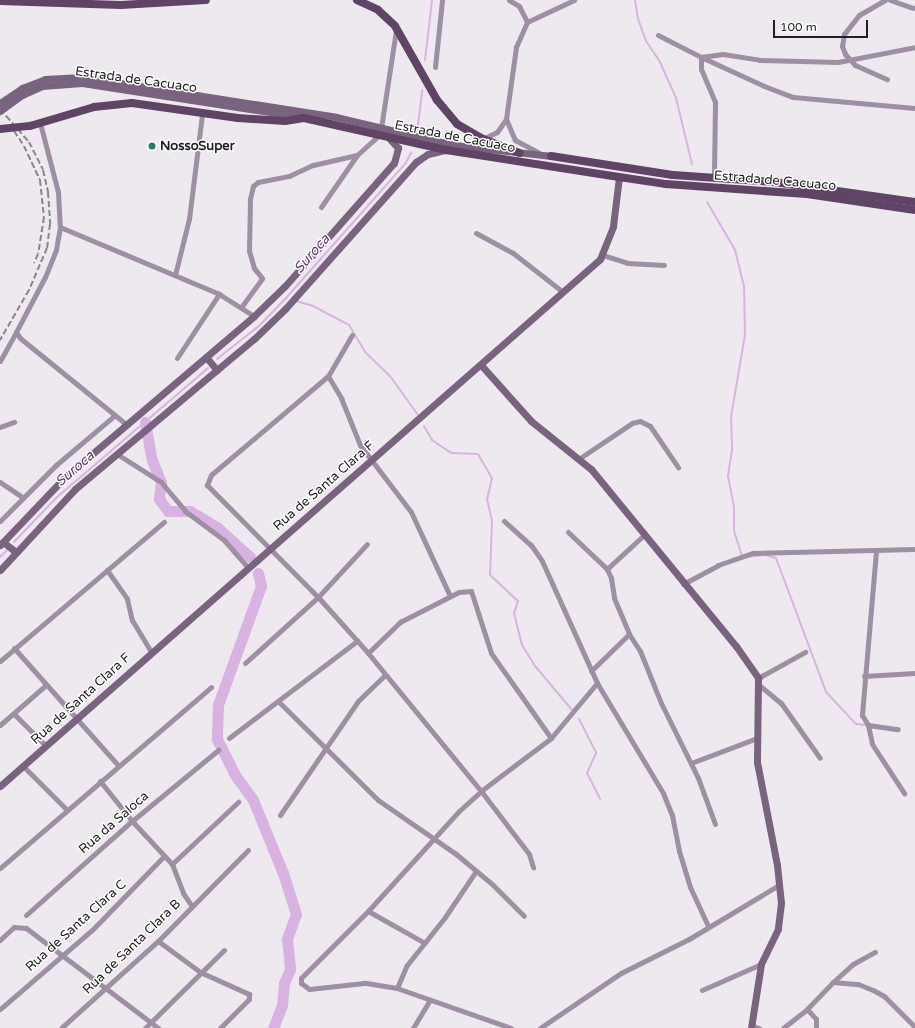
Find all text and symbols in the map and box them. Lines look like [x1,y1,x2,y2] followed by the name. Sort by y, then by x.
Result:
[775,12,870,38] scale bar
[780,20,817,34] text: 100 m
[74,64,198,96] street label: Estrada de Cacuaco
[393,118,517,156] street label: Estrada de Cacuaco
[160,138,235,154] place label: NossoSuper
[147,141,157,151] marker: NossoSuper
[713,168,837,194] street label: Estrada de Cacuaco
[291,231,333,277] water label: Suroca
[270,438,378,534] street label: Rua de Santa Clara F
[52,448,98,490] water label: Suroca
[28,650,134,748] street label: Rua de Santa Clara F
[76,788,152,858] street label: Rua da Saloca
[23,877,129,975] street label: Rua de Santa Clara C
[80,896,184,998] street label: Rua de Santa Clara B

